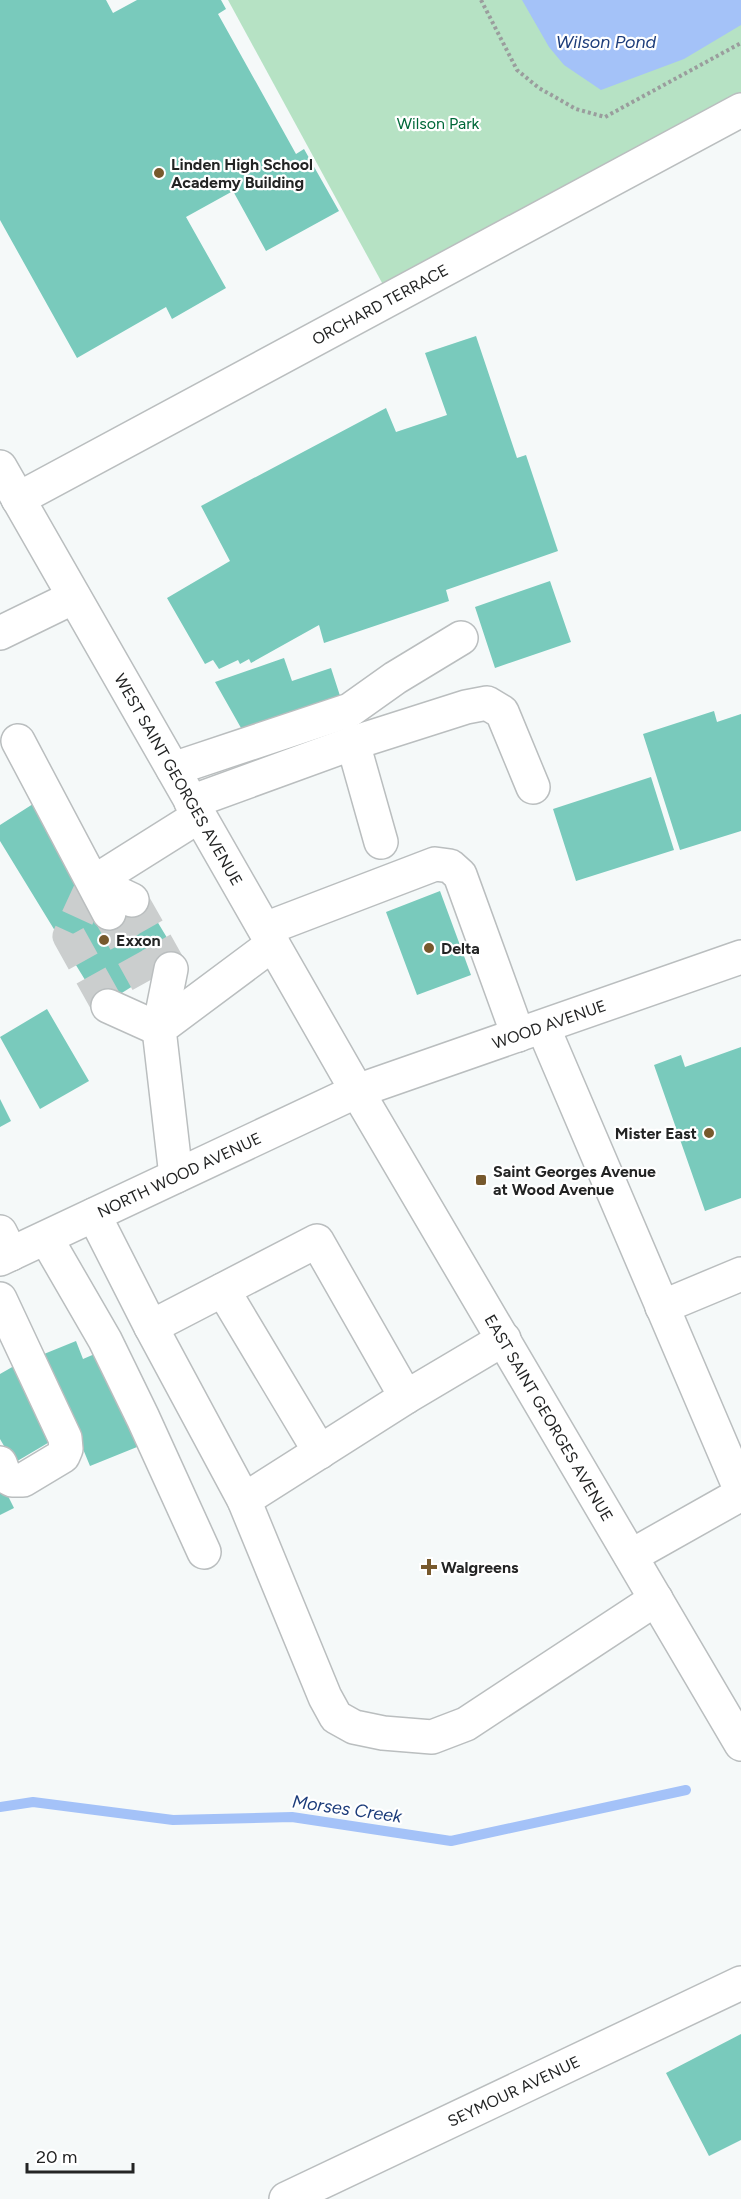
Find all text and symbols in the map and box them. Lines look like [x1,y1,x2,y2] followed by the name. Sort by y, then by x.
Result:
[556,31,657,53] water label: Wilson Pond
[397,114,480,133] park label: Wilson Park
[171,155,313,192] place label: Linden High School Academy Building
[152,166,166,180] marker: Linden High School Academy Building
[309,260,451,349] street label: ORCHARD TERRACE
[111,670,247,889] street label: WEST SAINT GEORGES AVENUE
[116,931,161,950] place label: Exxon
[97,933,111,947] marker: Exxon
[441,939,480,958] place label: Delta
[422,941,436,955] marker: Delta
[490,995,608,1053] street label: WOOD AVENUE
[615,1124,697,1143] place label: Mister East
[702,1126,716,1140] marker: Mister East
[94,1128,264,1221] street label: NORTH WOOD AVENUE
[493,1162,656,1199] place label: Saint Georges Avenue at Wood Avenue
[474,1173,488,1187] marker: Saint Georges Avenue at Wood Avenue
[481,1311,617,1525] street label: EAST SAINT GEORGES AVENUE
[441,1558,519,1577] place label: Walgreens
[422,1560,436,1574] marker: Walgreens
[291,1790,405,1828] water label: Morses Creek
[444,2051,583,2130] street label: SEYMOUR AVENUE
[27,2136,134,2174] scale bar
[36,2146,77,2168] text: 20 m

